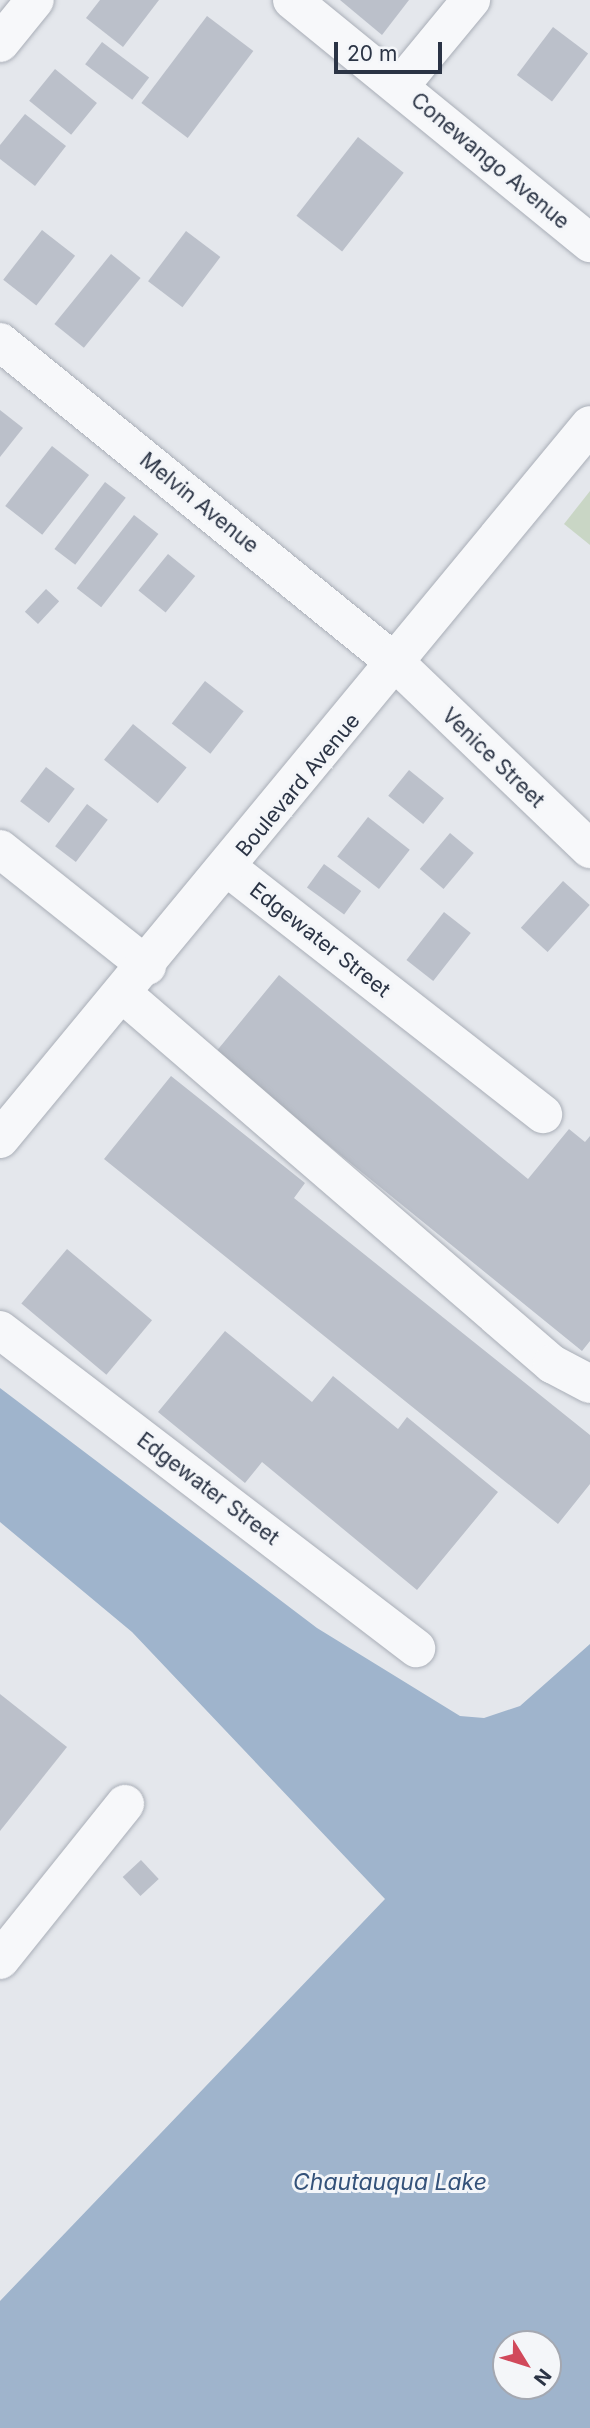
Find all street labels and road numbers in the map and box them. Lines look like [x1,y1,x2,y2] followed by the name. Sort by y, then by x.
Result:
[406,87,574,235] street label: Conewango Avenue
[135,447,263,559] street label: Melvin Avenue
[437,703,549,813] street label: Venice Street
[231,708,365,862] street label: Boulevard Avenue
[245,877,395,1003] street label: Edgewater Street
[132,1427,284,1551] street label: Edgewater Street

